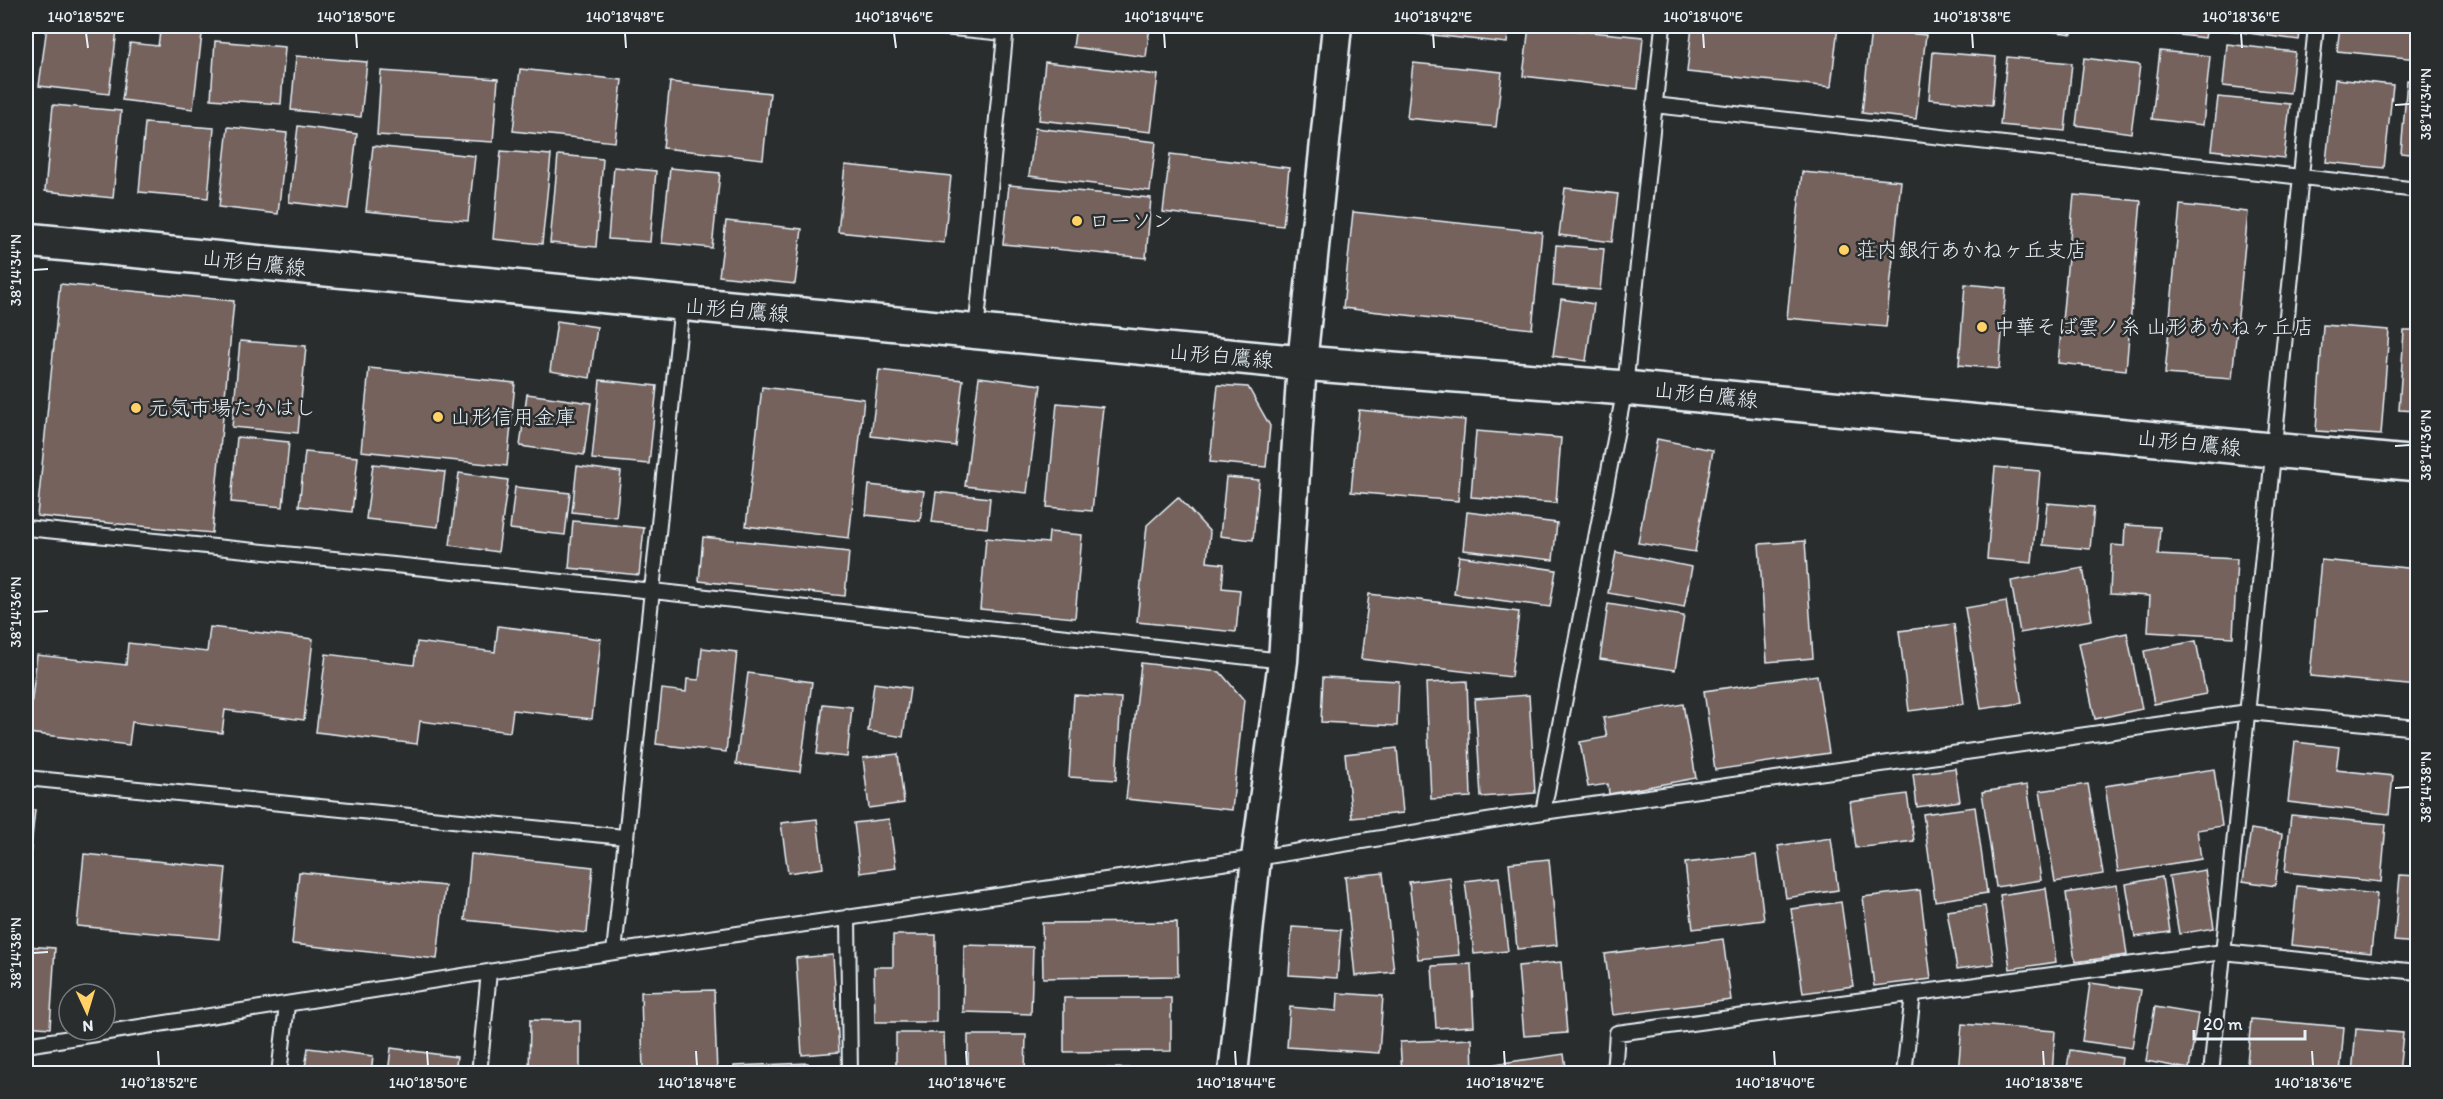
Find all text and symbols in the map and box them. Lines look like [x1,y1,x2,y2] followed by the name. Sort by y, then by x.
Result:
[47,8,125,26] text: 140°18'52"E
[317,8,395,26] text: 140°18'50"E
[586,8,664,26] text: 140°18'48"E
[855,8,933,26] text: 140°18'46"E
[1124,8,1204,26] text: 140°18'44"E
[1394,8,1472,26] text: 140°18'42"E
[1663,8,1743,26] text: 140°18'40"E
[1933,8,2011,26] text: 140°18'38"E
[2202,8,2280,26] text: 140°18'36"E
[2417,68,2435,140] text: 38°14'34"N
[1089,208,1173,233] place label: ローソン
[1070,214,1084,228] marker: ローソン
[7,234,25,306] text: 38°14'34"N
[1856,237,2087,262] place label: 荘内銀行あかねヶ丘支店
[1837,243,1851,257] marker: 荘内銀行あかねヶ丘支店
[201,245,308,280] street label: 山形白鷹線
[684,292,790,327] street label: 山形白鷹線
[1994,314,2314,339] place label: 中華そば雲ノ糸 山形あかねヶ丘店
[1975,320,1989,334] marker: 中華そば雲ノ糸 山形あかねヶ丘店
[1168,338,1274,373] street label: 山形白鷹線
[1653,377,1760,412] street label: 山形白鷹線
[148,395,316,420] place label: 元気市場たかはし
[129,401,143,415] marker: 元気市場たかはし
[450,404,576,429] place label: 山形信用金庫
[2417,409,2435,481] text: 38°14'36"N
[431,410,445,424] marker: 山形信用金庫
[2136,425,2243,460] street label: 山形白鷹線
[7,576,25,648] text: 38°14'36"N
[2417,751,2435,823] text: 38°14'38"N
[7,917,25,989] text: 38°14'38"N
[57,982,117,1042] north arrow
[2194,1003,2305,1041] scale bar
[2203,1013,2243,1035] text: 20 m
[82,1017,94,1036] text: N
[120,1074,198,1092] text: 140°18'52"E
[389,1074,467,1092] text: 140°18'50"E
[658,1074,736,1092] text: 140°18'48"E
[928,1074,1006,1092] text: 140°18'46"E
[1196,1074,1276,1092] text: 140°18'44"E
[1466,1074,1544,1092] text: 140°18'42"E
[1735,1074,1815,1092] text: 140°18'40"E
[2005,1074,2083,1092] text: 140°18'38"E
[2274,1074,2352,1092] text: 140°18'36"E

